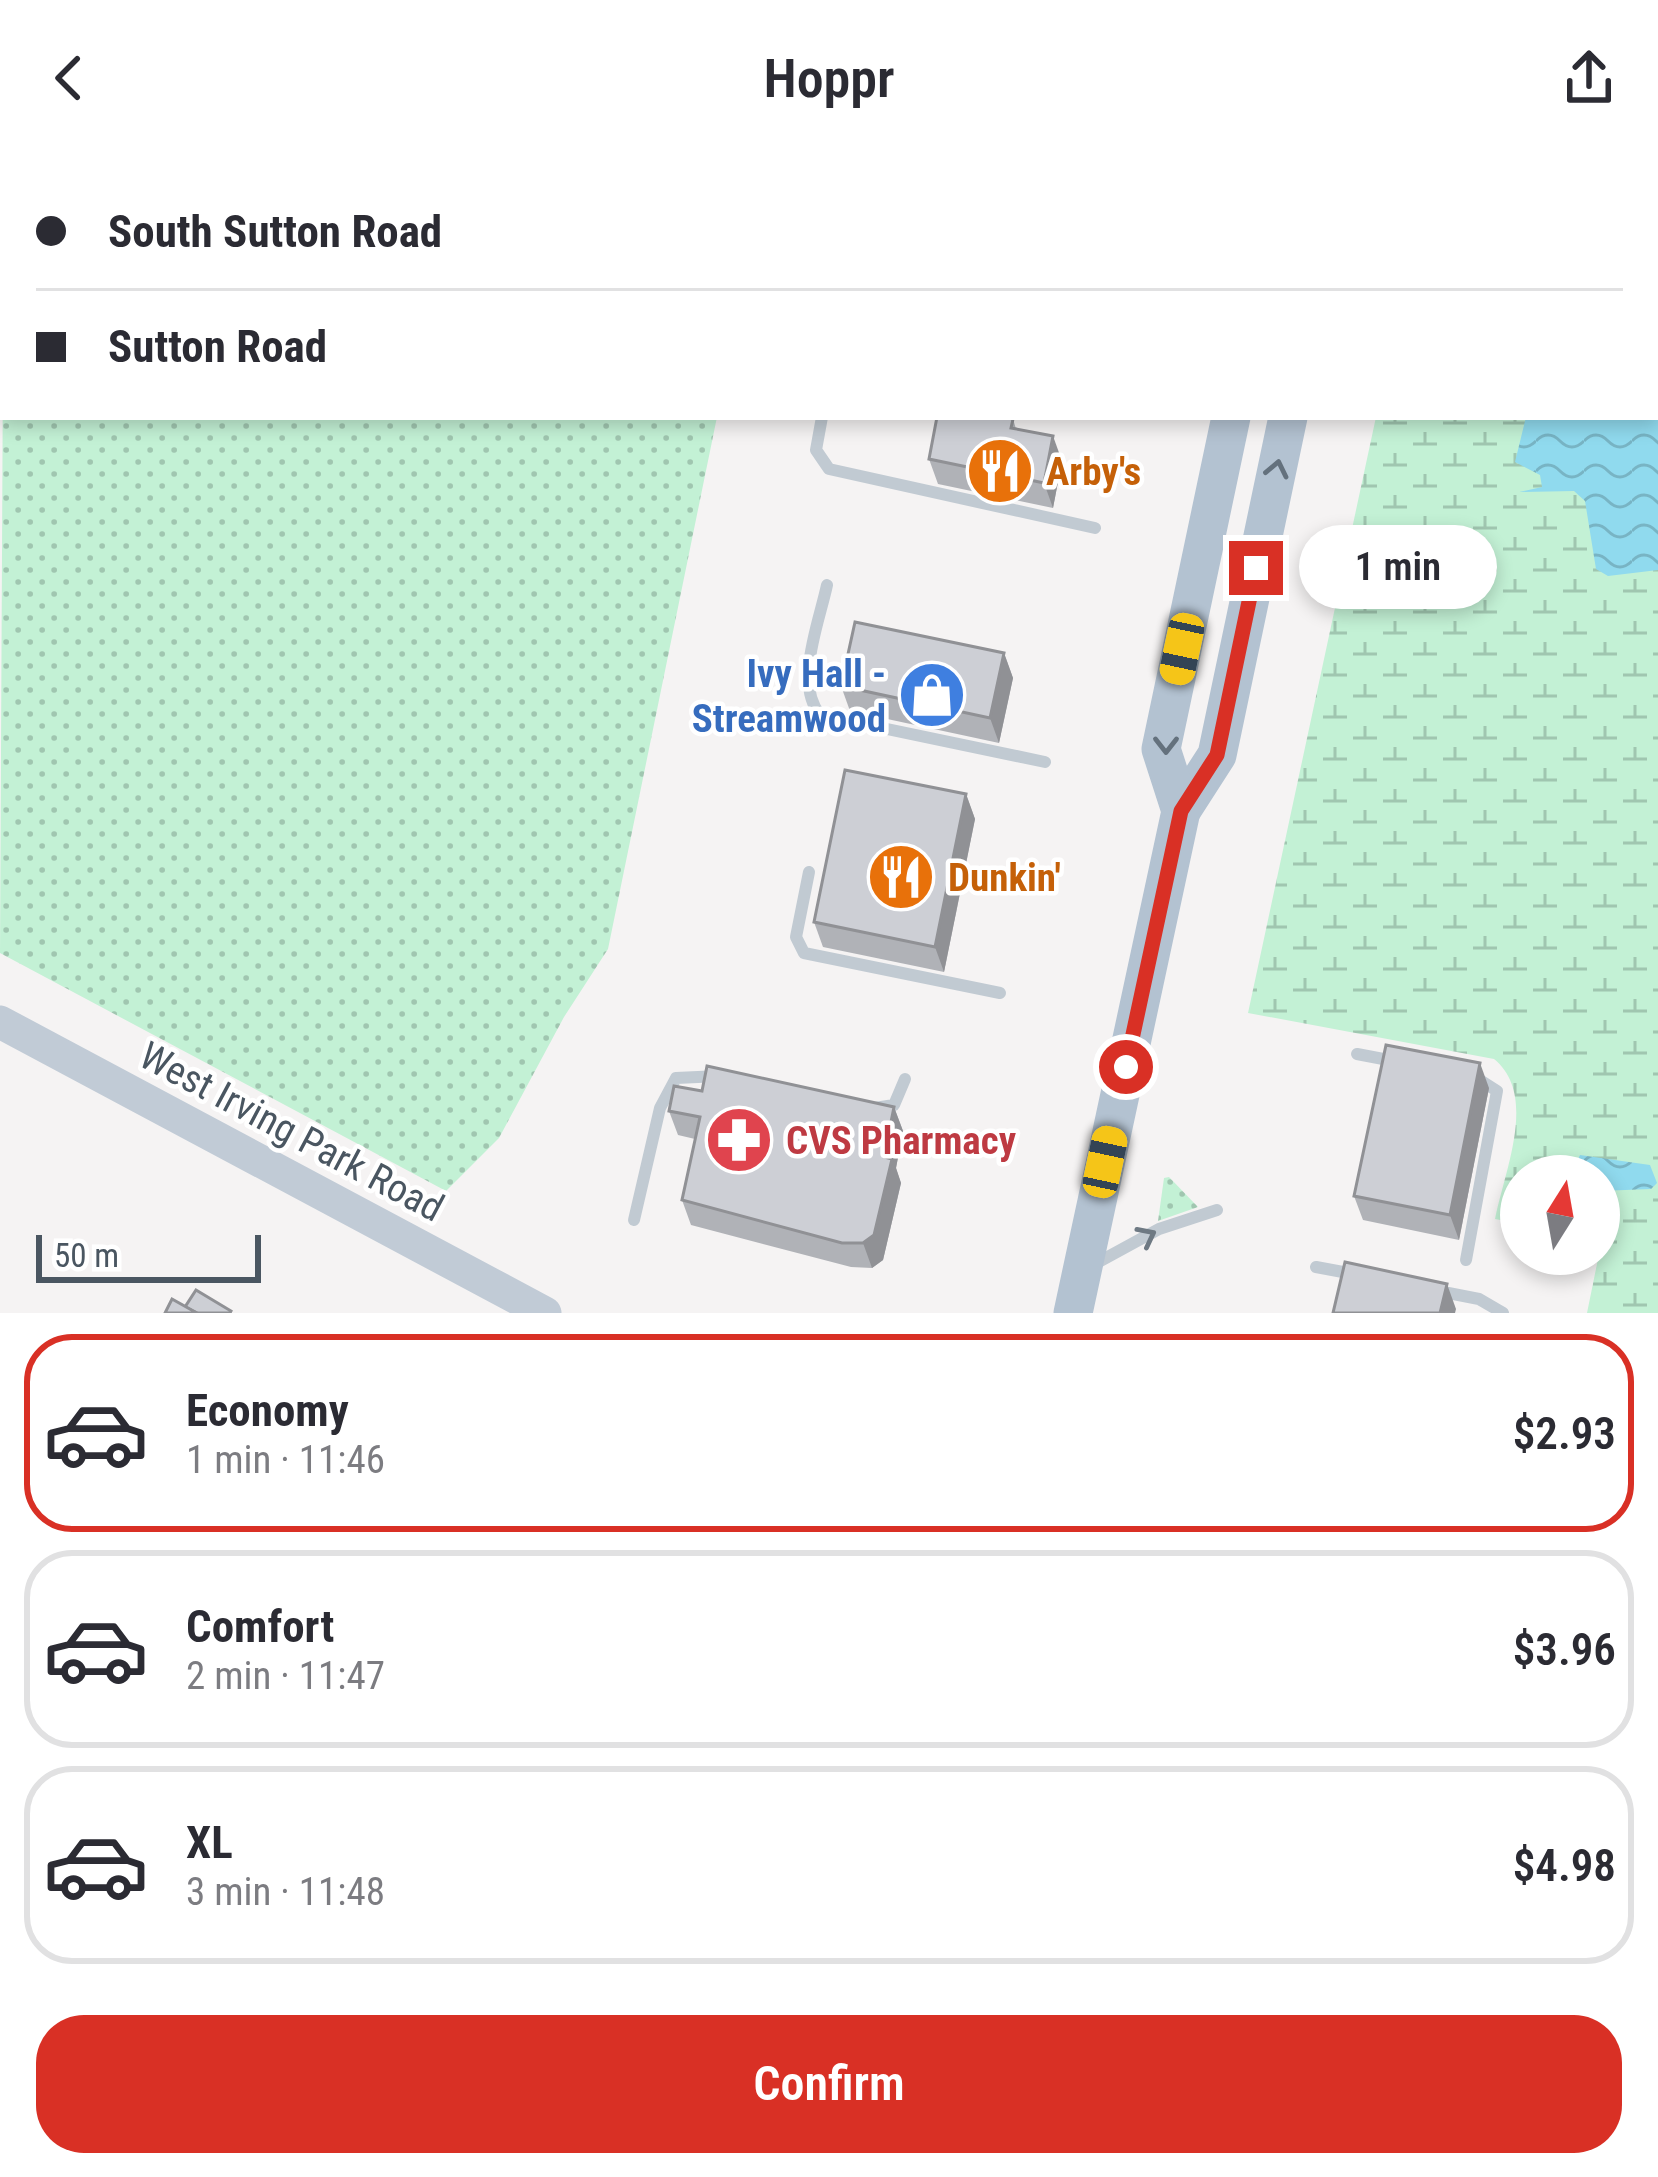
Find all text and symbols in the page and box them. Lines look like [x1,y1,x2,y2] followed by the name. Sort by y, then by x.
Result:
[36,45,102,111] icon: back
[1556,45,1622,111] icon: share
[763,47,895,110] text: Hoppr
[108,205,442,258] text: South Sutton Road
[108,320,327,373] text: Sutton Road
[965,436,1035,506] restaurant icon: Arby's
[1046,449,1141,495] place label: Arby's
[1263,460,1289,480] one-way arrow
[1298,526,1496,610] callout: 1 min
[1229,541,1283,595] route end
[1355,544,1441,590] text: 1 min
[1157,610,1207,688] car
[692,651,886,742] place label: Ivy Hall - Streamwood
[897,660,967,730] shop icon: Ivy Hall - Streamwood
[1153,737,1179,755] one-way arrow
[866,842,936,912] restaurant icon: Dunkin'
[948,855,1061,901] place label: Dunkin'
[132,1032,451,1231] street label: West Irving Park Road
[1099,1040,1153,1094] route start
[704,1105,774,1175] pharmacy icon: CVS Pharmacy
[786,1118,1017,1164] place label: CVS Pharmacy
[1080,1123,1130,1201] car
[1500,1155,1620,1275] north arrow
[1500,1155,1620,1275] map controls
[1135,1227,1157,1250] one-way arrow
[36,1229,261,1282] scale bar
[54,1236,119,1275] text: 50 m
[42,1379,150,1487] icon: car
[186,1384,349,1437] text: Economy
[1513,1407,1616,1460] text: $2.93
[186,1437,385,1483] text: 1 min · 11:46
[42,1595,150,1703] icon: car
[186,1600,334,1653] text: Comfort
[1513,1623,1616,1676] text: $3.96
[186,1653,385,1699] text: 2 min · 11:47
[42,1811,150,1919] icon: car
[186,1816,233,1869] text: XL
[1513,1839,1616,1892] text: $4.98
[186,1869,385,1915] text: 3 min · 11:48
[36,2015,1622,2153] button: Confirm

